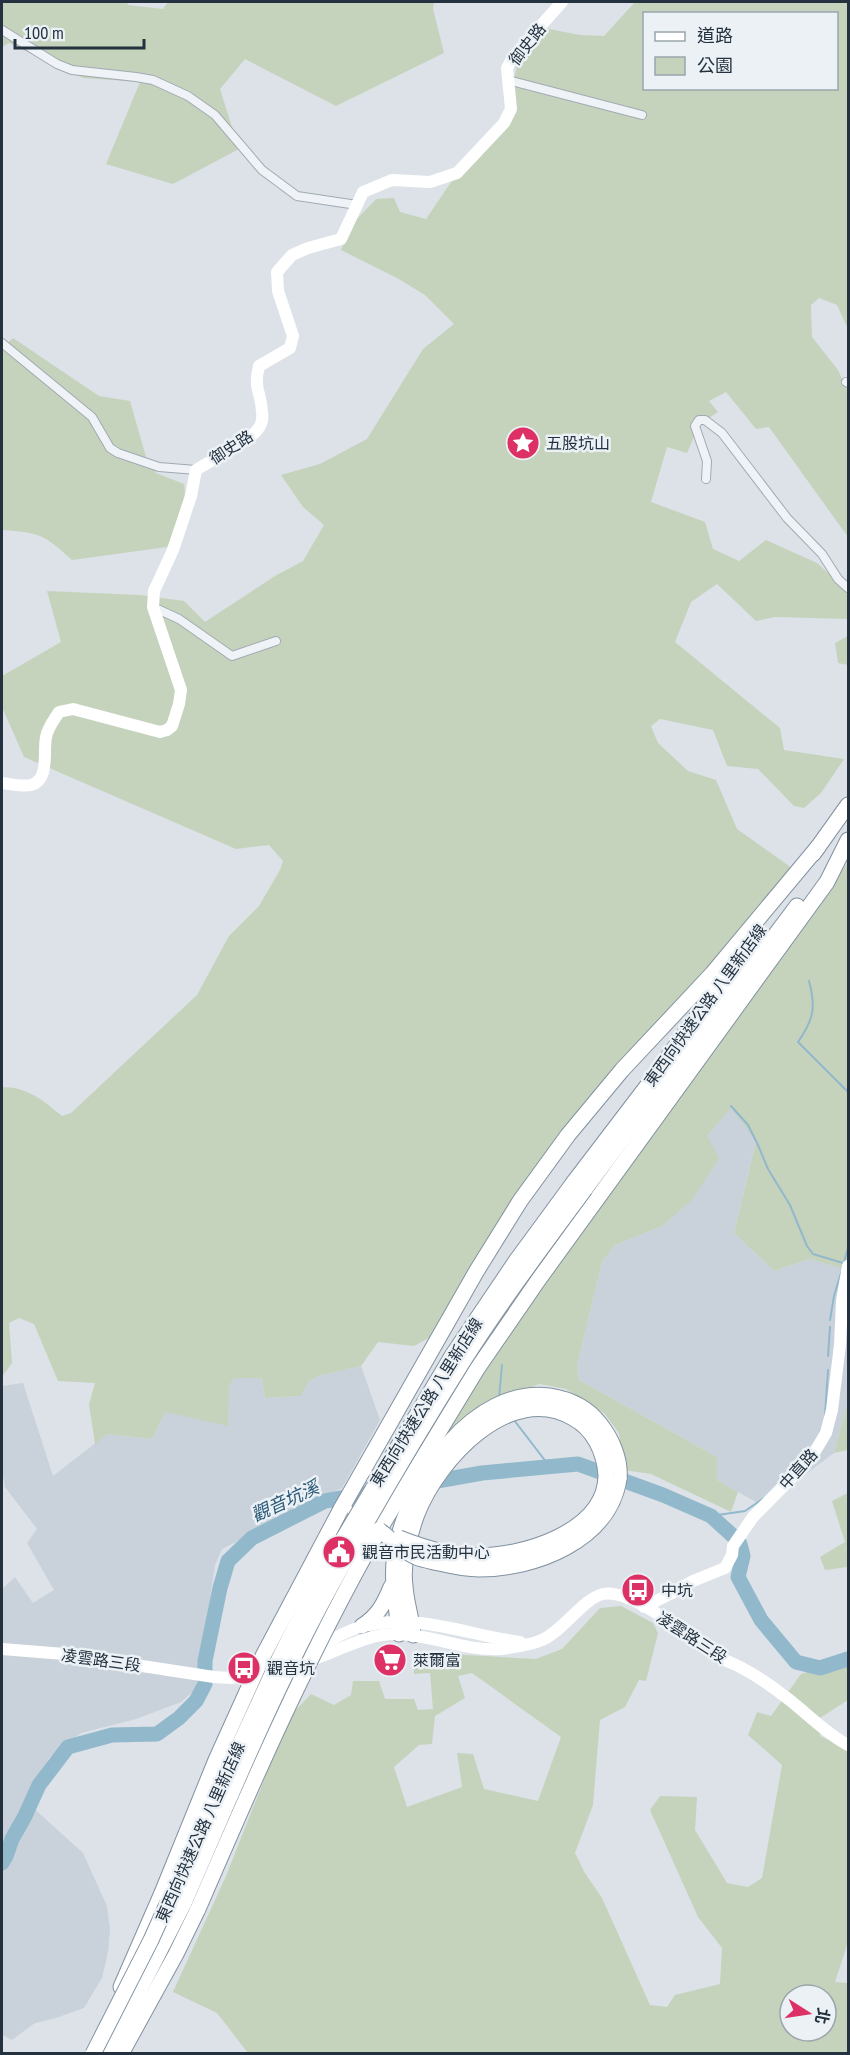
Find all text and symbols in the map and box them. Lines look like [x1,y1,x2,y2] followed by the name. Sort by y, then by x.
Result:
[15,12,144,50] scale bar
[643,12,838,90] legend
[504,19,550,69] street label: 御史路
[24,21,64,44] text: 100 m
[697,24,733,47] text: 道路
[697,54,733,77] text: 公園
[505,425,541,461] place icon: 五股坑山
[205,426,257,468] street label: 御史路
[546,433,610,453] place label: 五股坑山
[639,920,771,1090] street label: 東西向快速公路 八里新店線
[366,1314,486,1490] street label: 東西向快速公路 八里新店線
[775,1444,821,1494] street label: 中直路
[248,1474,325,1527] water label: 觀音坑溪
[321,1534,357,1570] public building icon: 觀音市民活動中心
[362,1542,490,1562] place label: 觀音市民活動中心
[620,1572,656,1608] bus stop icon: 中坑
[661,1580,693,1600] place label: 中坑
[653,1607,731,1667] street label: 凌雲路三段
[372,1642,408,1678] supermarket icon: 萊爾富
[60,1645,142,1675] street label: 凌雲路三段
[226,1650,262,1686] bus stop icon: 觀音坑
[413,1650,461,1670] place label: 萊爾富
[267,1658,315,1678] place label: 觀音坑
[151,1739,249,1925] street label: 東西向快速公路 八里新店線
[778,1983,838,2043] north arrow
[811,2006,834,2026] text: 北

